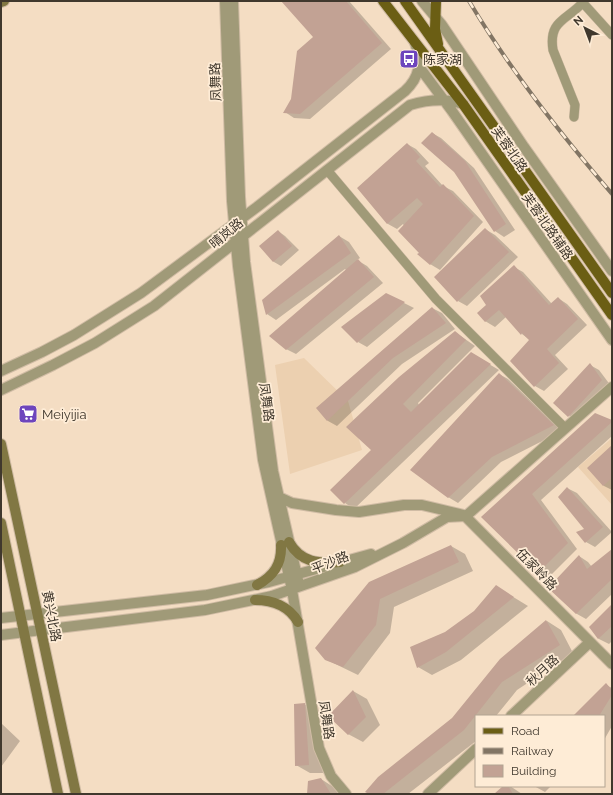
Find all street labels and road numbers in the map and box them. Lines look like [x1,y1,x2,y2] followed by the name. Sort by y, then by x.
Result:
[207,62,224,102] street label: 凤舞路
[489,124,531,175] street label: 芙蓉北路
[519,190,576,263] street label: 芙蓉北路辅路
[207,215,246,252] street label: 晴岚路
[256,382,277,422] street label: 凤舞路
[513,545,560,593] street label: 伍家岭路
[309,548,351,576] street label: 平沙路
[39,589,64,643] street label: 黄兴北路
[523,652,562,689] street label: 秋月路
[316,700,337,741] street label: 凤舞路

